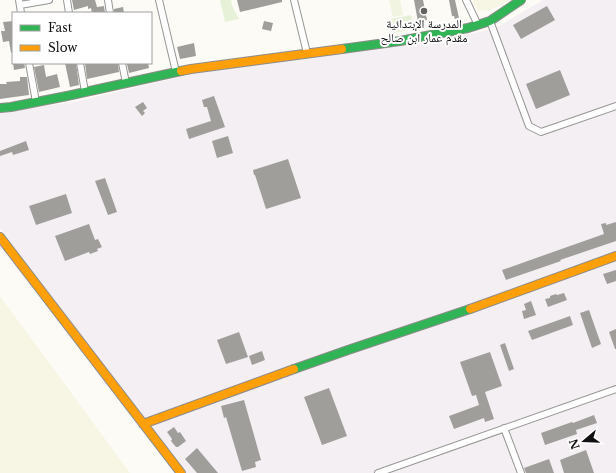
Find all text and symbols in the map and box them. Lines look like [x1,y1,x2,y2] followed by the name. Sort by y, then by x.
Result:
[419,6,429,16] marker: المدرسة الإبتدائية مقدم عمار ابن صالح
[12,12,152,64] legend
[381,16,467,46] place label: المدرسة الإبتدائية مقدم عمار ابن صالح
[48,20,73,35] text: Fast
[48,40,78,55] text: Slow
[564,421,604,461] north arrow
[566,436,583,451] text: N

